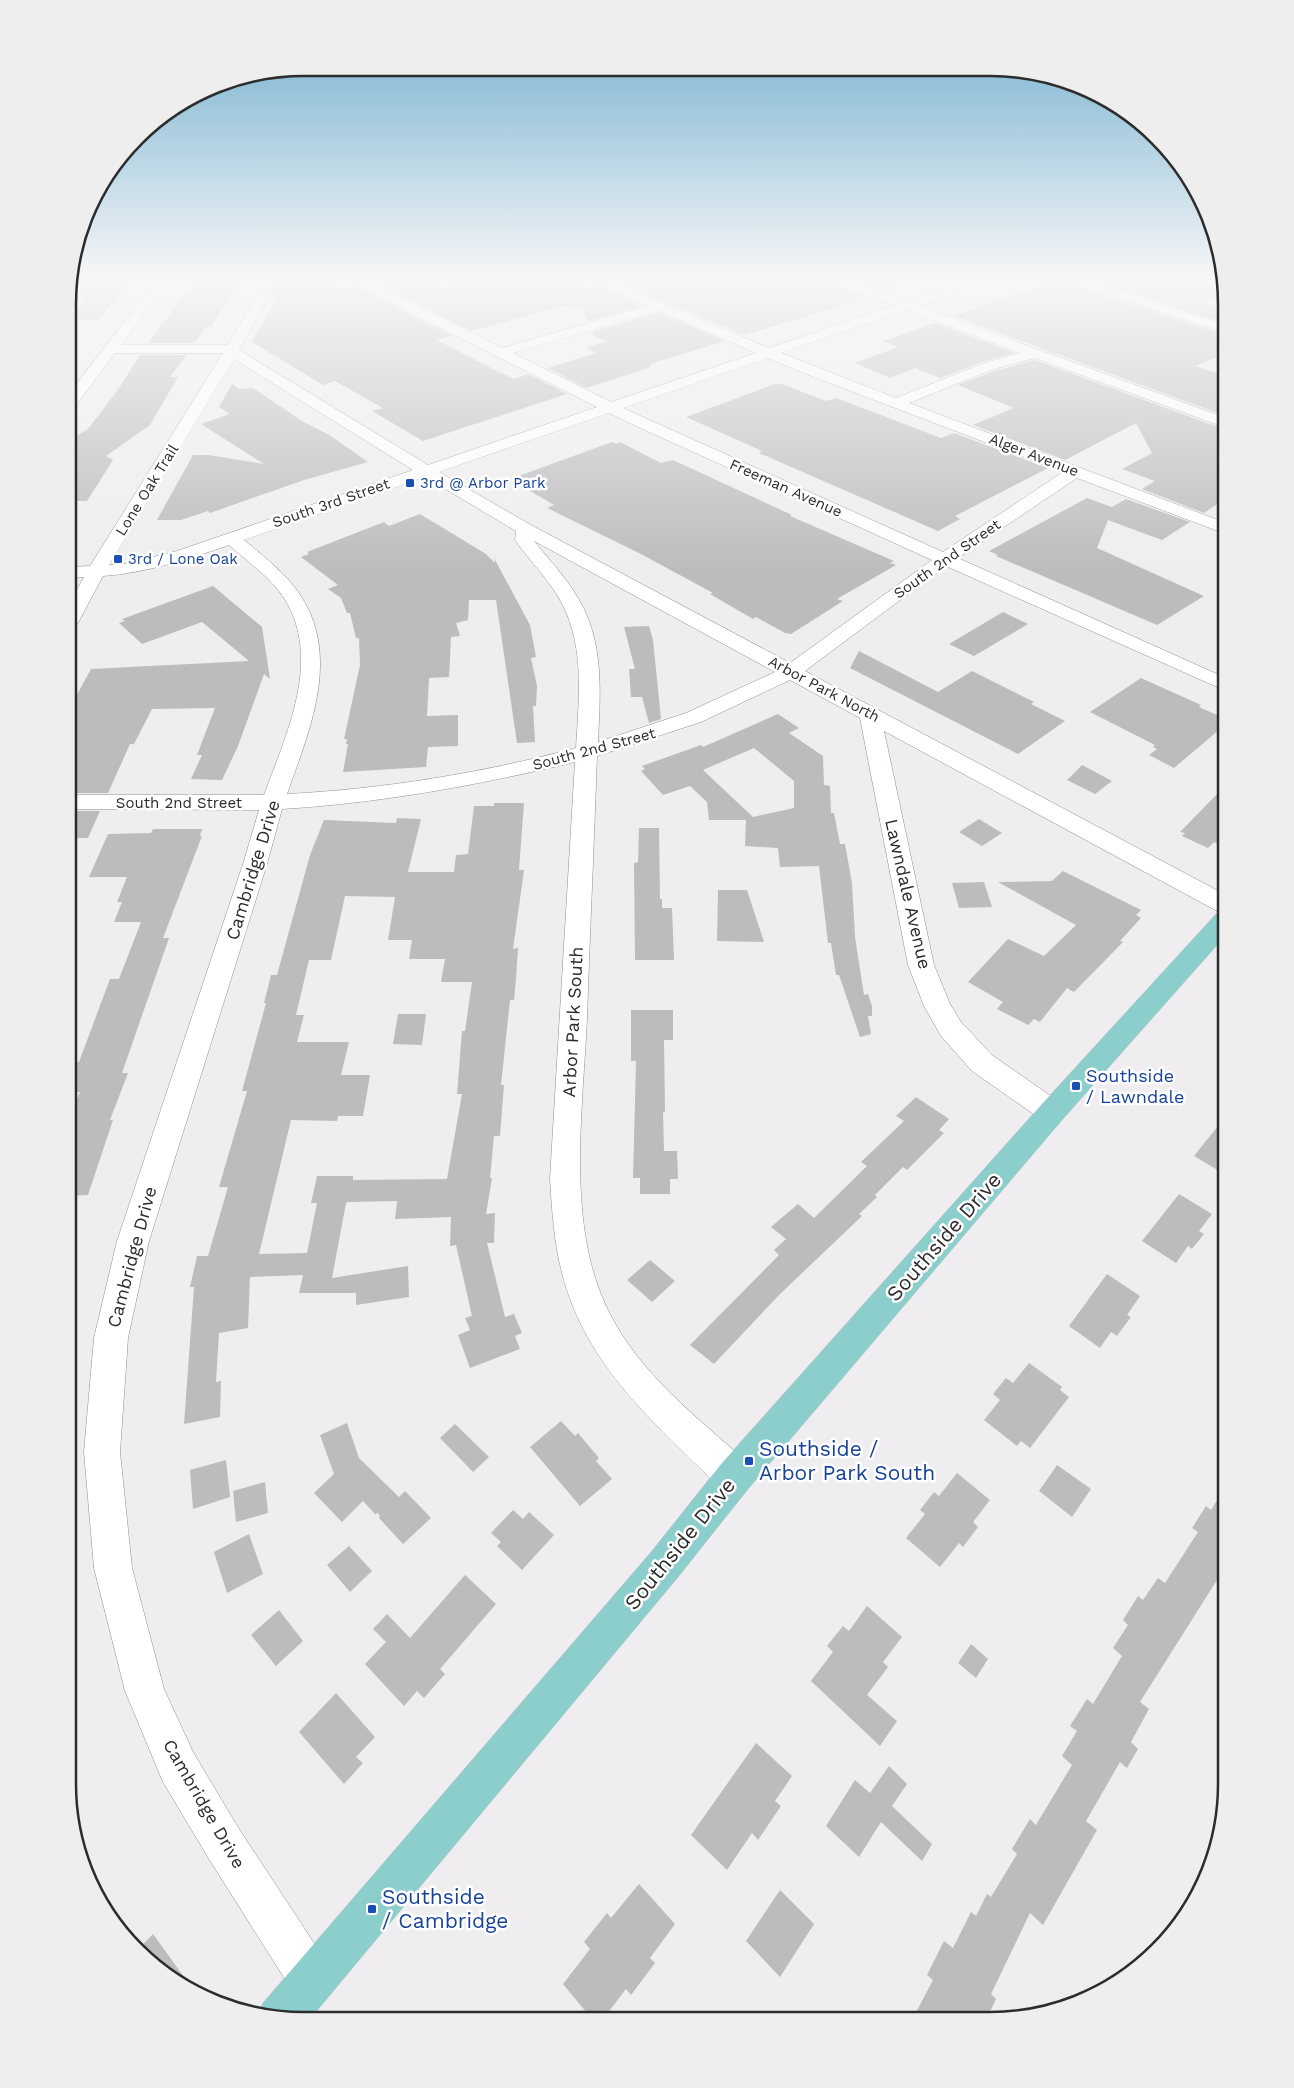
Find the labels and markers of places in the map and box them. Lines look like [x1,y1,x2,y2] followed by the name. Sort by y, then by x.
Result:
[420,474,546,492] place label: 3rd @ Arbor Park
[404,477,416,489] marker: 3rd @ Arbor Park
[128,550,238,568] place label: 3rd / Lone Oak
[112,553,124,565] marker: 3rd / Lone Oak
[1086,1065,1184,1107] place label: Southside / Lawndale
[1070,1080,1082,1092] marker: Southside / Lawndale
[759,1436,935,1485] place label: Southside / Arbor Park South
[743,1455,755,1467] marker: Southside / Arbor Park South
[382,1884,508,1933] place label: Southside / Cambridge
[366,1903,378,1915] marker: Southside / Cambridge

